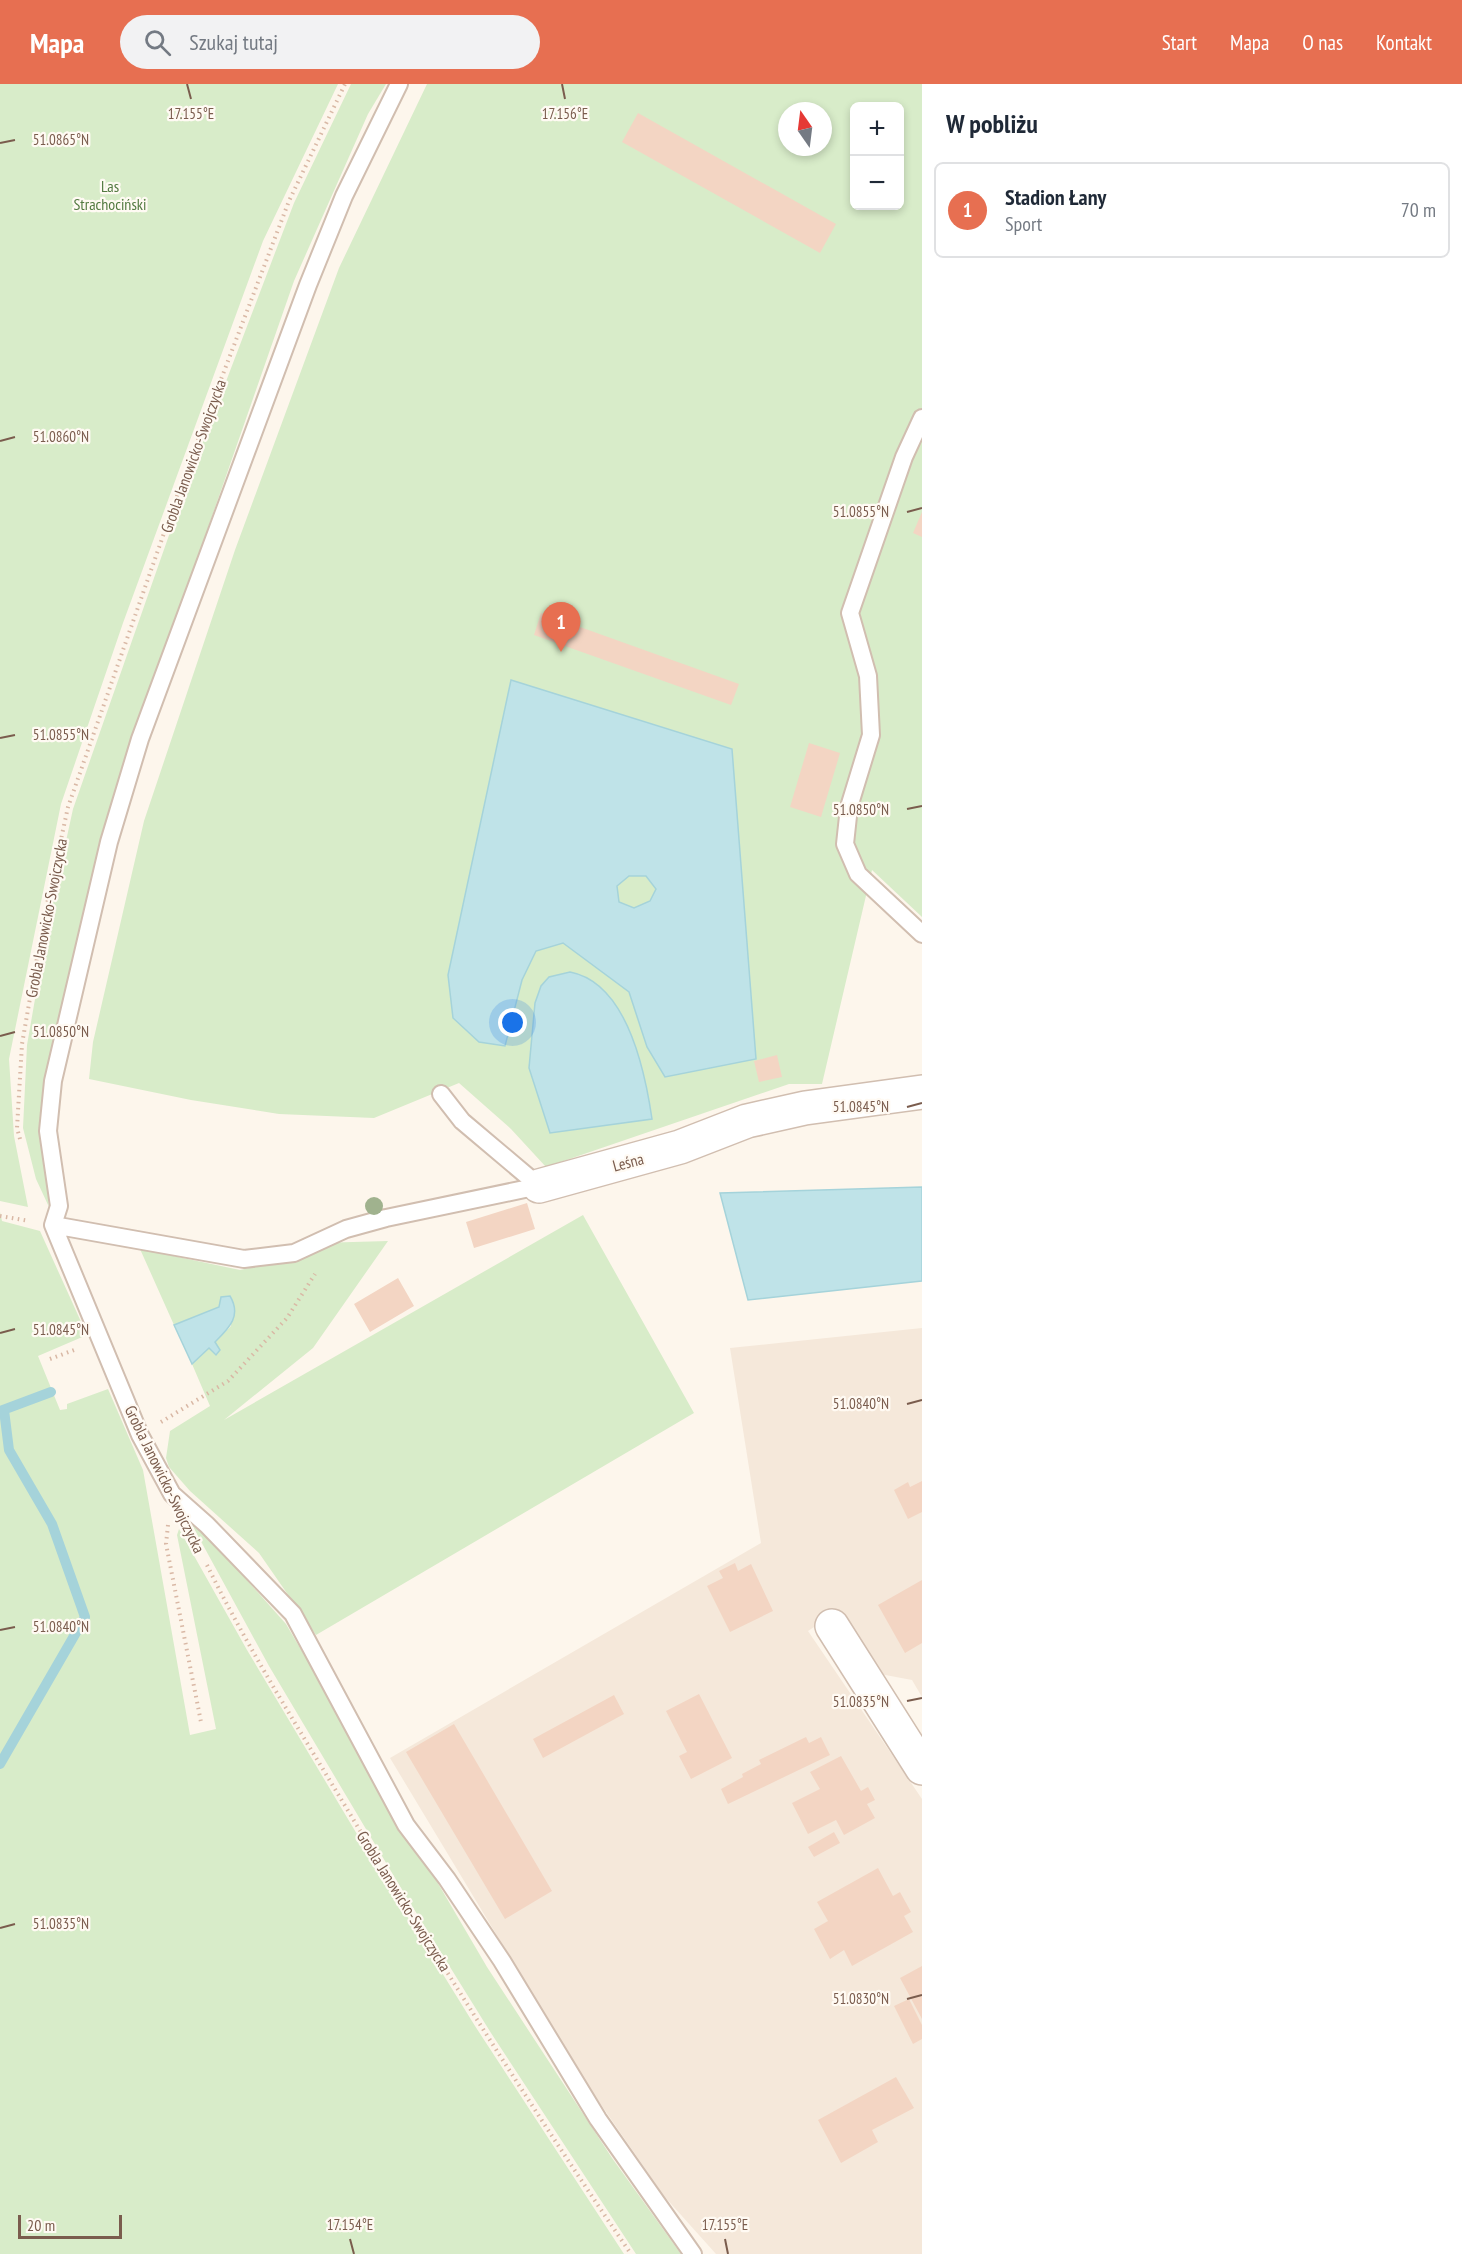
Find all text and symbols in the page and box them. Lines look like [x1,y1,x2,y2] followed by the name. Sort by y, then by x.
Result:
[120,15,540,69] search box
[30,24,84,61] text: Mapa
[141,26,174,59] icon: search
[189,28,278,56] text: Szukaj tutaj
[1162,29,1197,56] text: Start
[1230,29,1269,56] text: Mapa
[1302,29,1343,56] text: O nas
[1376,29,1432,56] text: Kontakt
[778,102,832,156] north arrow
[850,102,904,210] map controls
[850,102,904,156] button: +
[168,104,214,123] text: 17.155°E
[542,104,588,123] text: 17.156°E
[946,107,1038,140] text: W pobliżu
[33,130,89,149] text: 51.0865°N
[850,156,904,210] button: −
[74,176,146,214] park label: Las Strachociński
[1005,183,1106,211] text: Stadion Łany
[963,197,972,223] text: 1
[1401,197,1436,223] text: 70 m
[1005,211,1042,237] text: Sport
[156,377,230,535] street label: Grobla Janowicko-Swojczycka
[33,427,89,446] text: 51.0860°N
[833,502,889,521] text: 51.0855°N
[542,602,580,652] pin: 1
[33,725,89,744] text: 51.0855°N
[833,800,889,819] text: 51.0850°N
[21,837,71,999] street label: Grobla Janowicko-Swojczycka
[498,1008,527,1037] your location
[33,1022,89,1041] text: 51.0850°N
[833,1097,889,1116] text: 51.0845°N
[610,1148,646,1176] street label: Leśna
[33,1320,89,1339] text: 51.0845°N
[833,1394,889,1413] text: 51.0840°N
[121,1402,209,1556] street label: Grobla Janowicko-Swojczycka
[33,1617,89,1636] text: 51.0840°N
[833,1692,889,1711] text: 51.0835°N
[353,1827,455,1975] street label: Grobla Janowicko-Swojczycka
[33,1914,89,1933] text: 51.0835°N
[833,1989,889,2008] text: 51.0830°N
[18,2212,122,2240] scale bar
[27,2215,55,2235] text: 20 m
[327,2215,373,2234] text: 17.154°E
[702,2215,748,2234] text: 17.155°E

